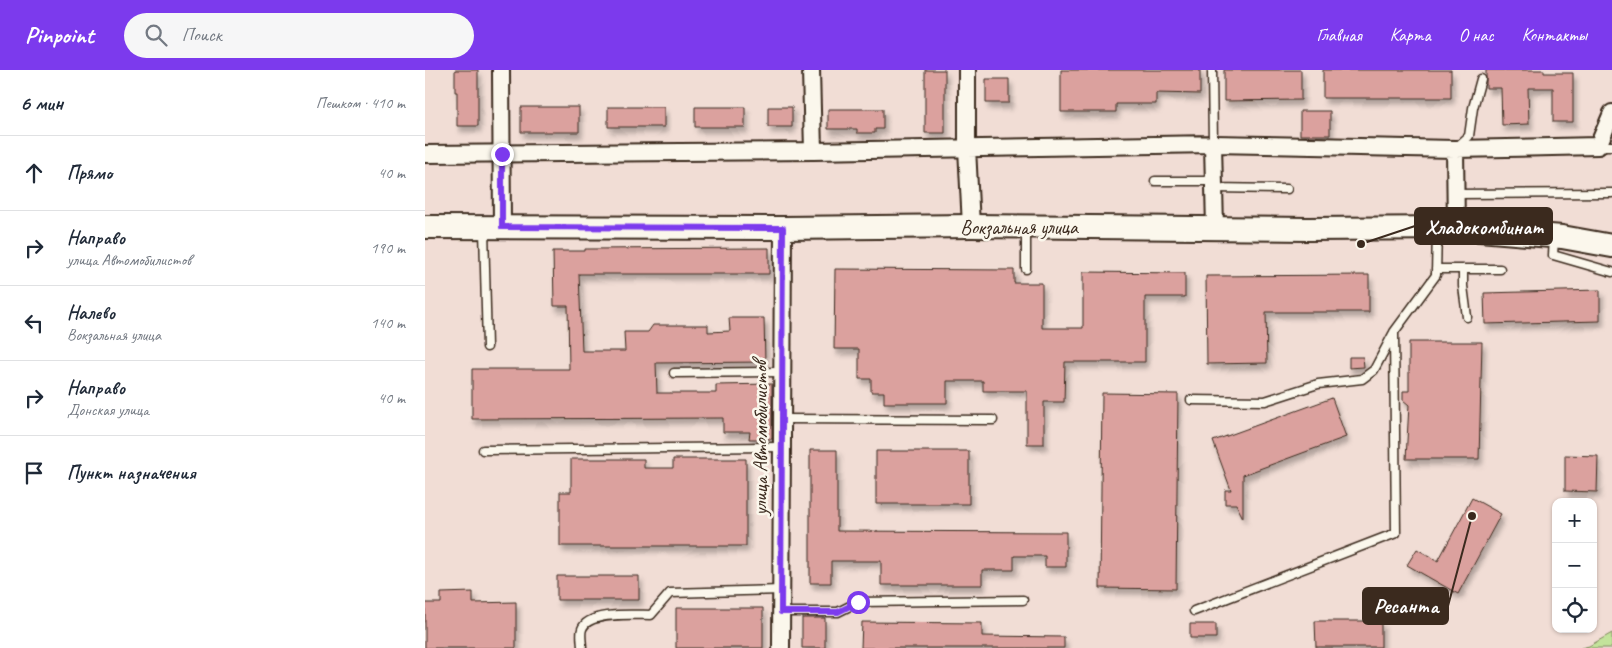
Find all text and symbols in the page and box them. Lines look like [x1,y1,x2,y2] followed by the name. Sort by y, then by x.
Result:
[124,13,474,58] search box
[25,20,94,50] text: Pinpoint
[142,21,170,49] icon: search
[182,23,222,47] text: Поиск
[1317,24,1362,46] text: Главная
[1390,24,1431,46] text: Карта
[1459,24,1494,46] text: О нас
[1522,24,1587,46] text: Контакты
[20,90,63,116] text: 6 мин
[316,93,405,113] text: Пешком · 410 m
[491,143,514,166] route end
[20,159,48,187] icon: ahead
[67,161,112,185] text: Прямо
[378,163,405,183] text: 40 m
[1415,208,1552,244] callout: Хладокомбинат
[1425,214,1544,240] text: Хладокомбинат
[960,215,1079,240] street label: Вокзальная улица
[67,226,125,250] text: Направо
[20,234,48,262] icon: right
[371,238,405,258] text: 190 m
[67,250,191,270] text: улица Автомобилистов
[67,301,115,325] text: Налево
[20,309,48,337] icon: left
[371,313,405,333] text: 140 m
[67,325,161,345] text: Вокзальная улица
[748,356,773,517] street label: улица Автомобилистов
[67,376,125,400] text: Направо
[20,384,48,412] icon: right
[378,388,405,408] text: 40 m
[67,400,149,420] text: Донская улица
[20,459,48,487] icon: arrive
[67,461,196,485] text: Пункт назначения
[1552,498,1597,633] map controls
[1552,498,1597,543] button: +
[1552,543,1597,588] button: −
[1363,588,1448,624] callout: Ресанта
[1552,588,1597,633] button: locate
[847,591,870,614] route start
[1374,593,1440,619] text: Ресанта

